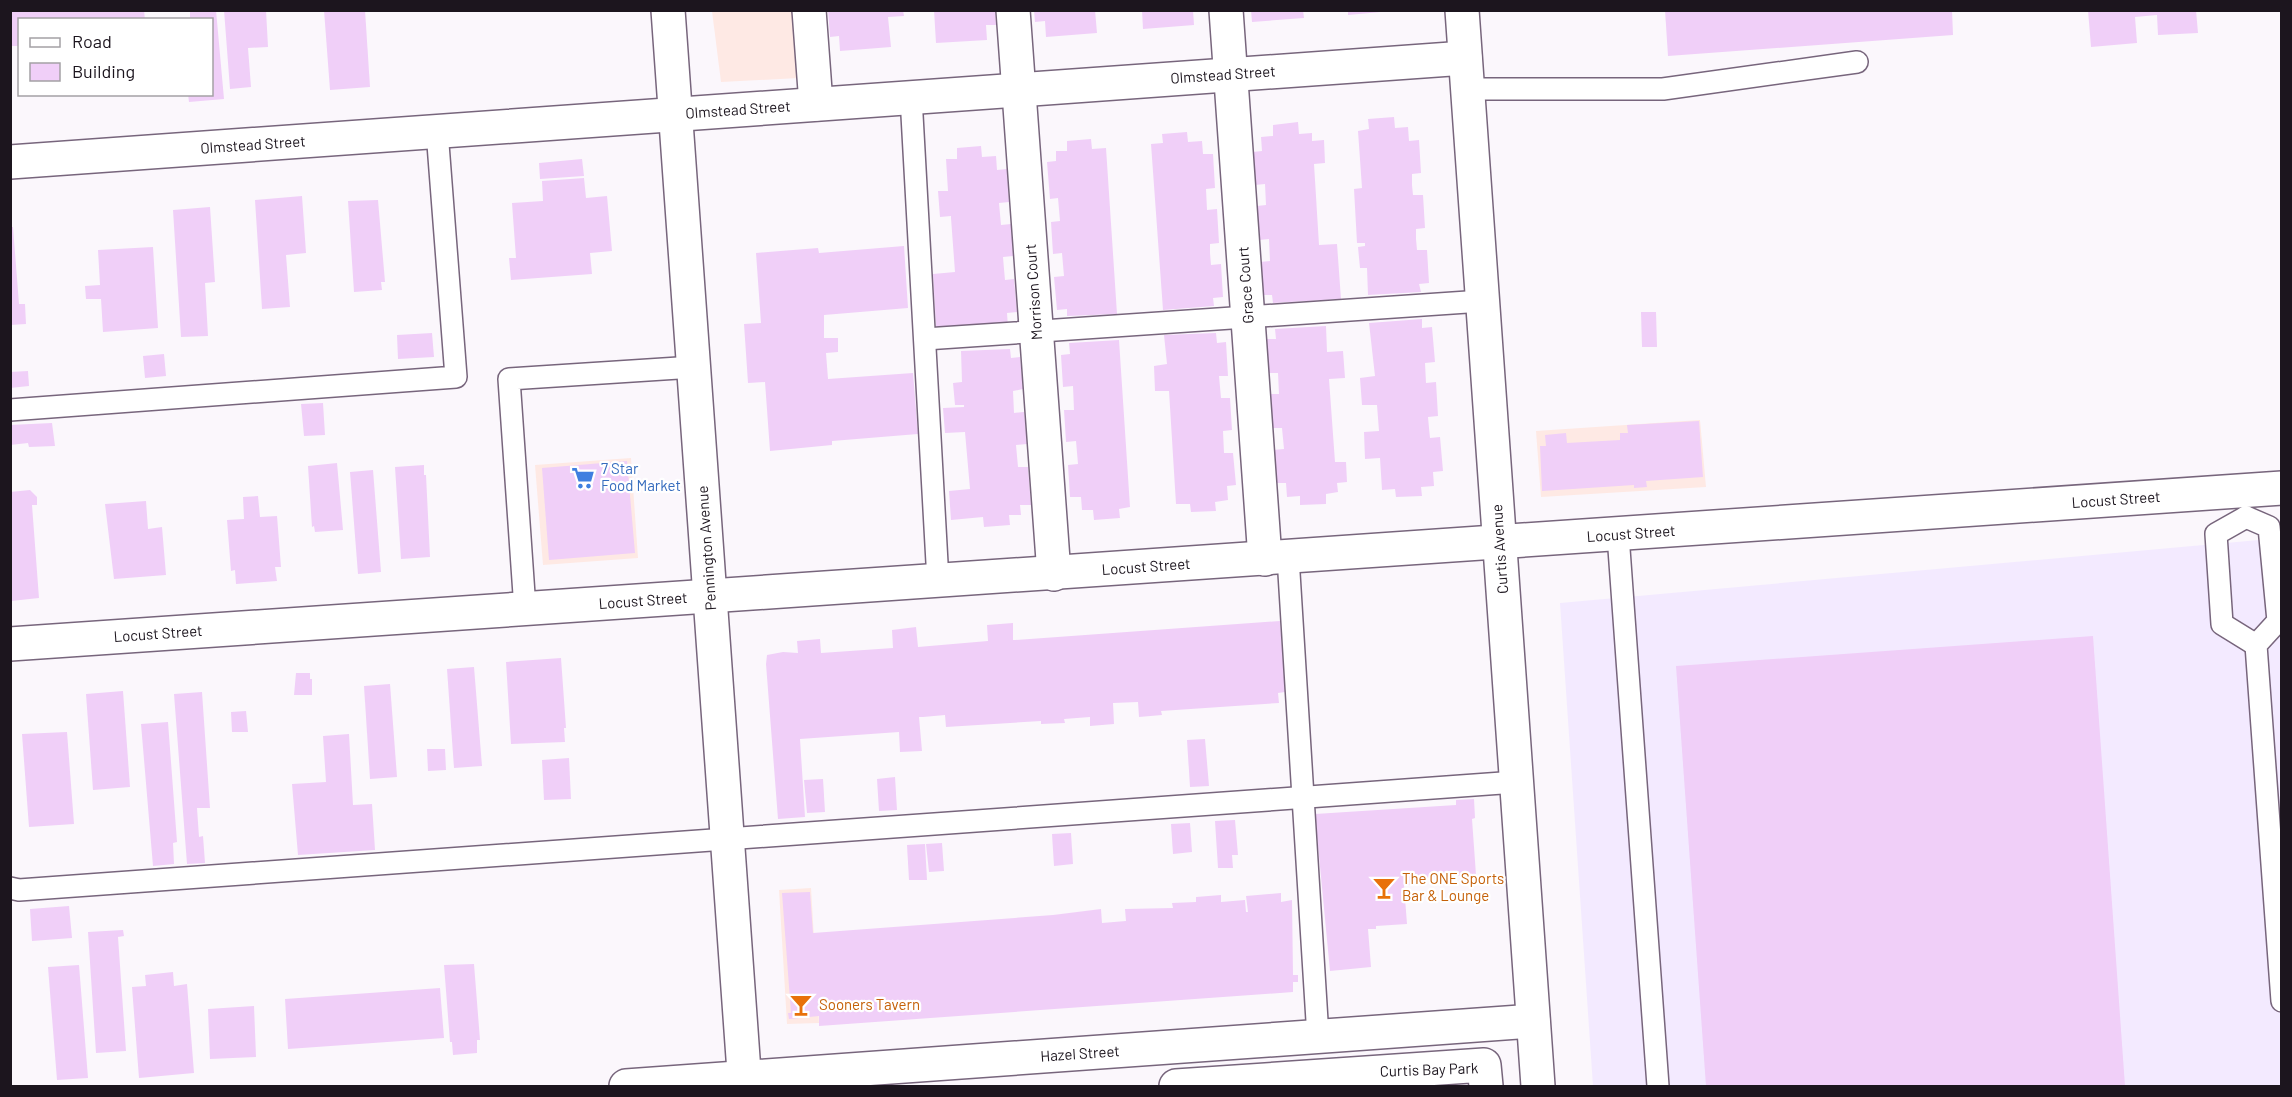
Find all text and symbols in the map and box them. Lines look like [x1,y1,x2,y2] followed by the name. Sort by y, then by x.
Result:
[18,18,213,96] legend
[72,30,112,52] text: Road
[72,60,135,82] text: Building
[1170,61,1276,87] street label: Olmstead Street
[685,96,791,122] street label: Olmstead Street
[200,131,306,157] street label: Olmstead Street
[1021,243,1045,341] street label: Morrison Court
[1233,246,1257,324] street label: Grace Court
[601,459,681,494] place label: 7 Star Food Market
[570,465,596,491] supermarket icon: 7 Star Food Market
[693,485,719,611] street label: Pennington Avenue
[2071,487,2161,511] street label: Locust Street
[1487,504,1511,595] street label: Curtis Avenue
[1586,521,1676,545] street label: Locust Street
[1101,554,1191,578] street label: Locust Street
[598,588,688,612] street label: Locust Street
[113,621,203,645] street label: Locust Street
[1402,869,1504,904] place label: The ONE Sports Bar & Lounge
[1371,875,1397,901] bar icon: The ONE Sports Bar & Lounge
[788,992,814,1018] bar icon: Sooners Tavern
[819,995,920,1013] place label: Sooners Tavern
[1040,1041,1120,1065] street label: Hazel Street
[1379,1058,1479,1080] street label: Curtis Bay Park

